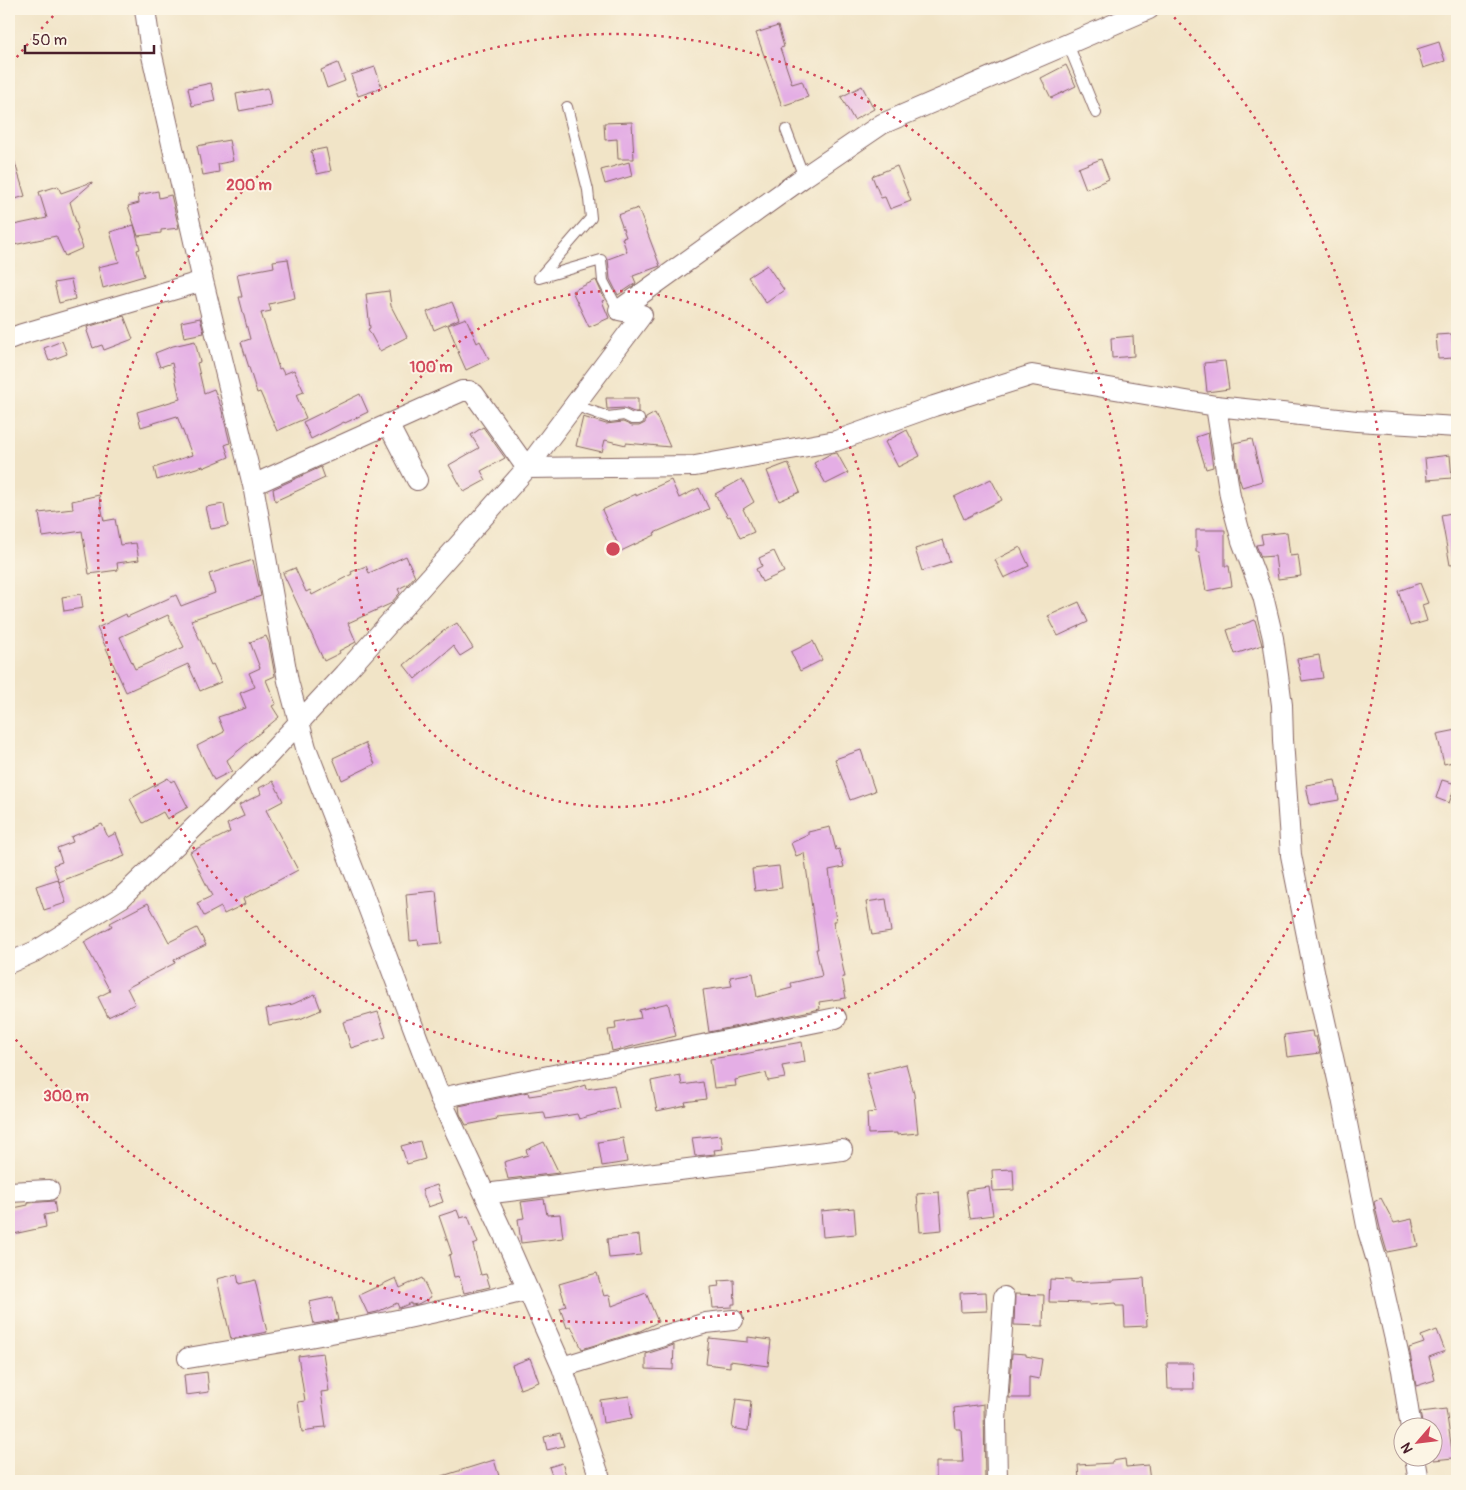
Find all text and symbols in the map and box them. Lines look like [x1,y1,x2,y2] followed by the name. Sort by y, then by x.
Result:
[25,22,154,54] scale bar
[32,31,67,50] text: 50 m
[226,176,272,195] text: 200 m
[410,358,452,377] text: 100 m
[604,540,622,558] centre of rings
[43,1087,89,1106] text: 300 m
[1394,1418,1444,1468] north arrow
[1397,1440,1417,1456] text: N

